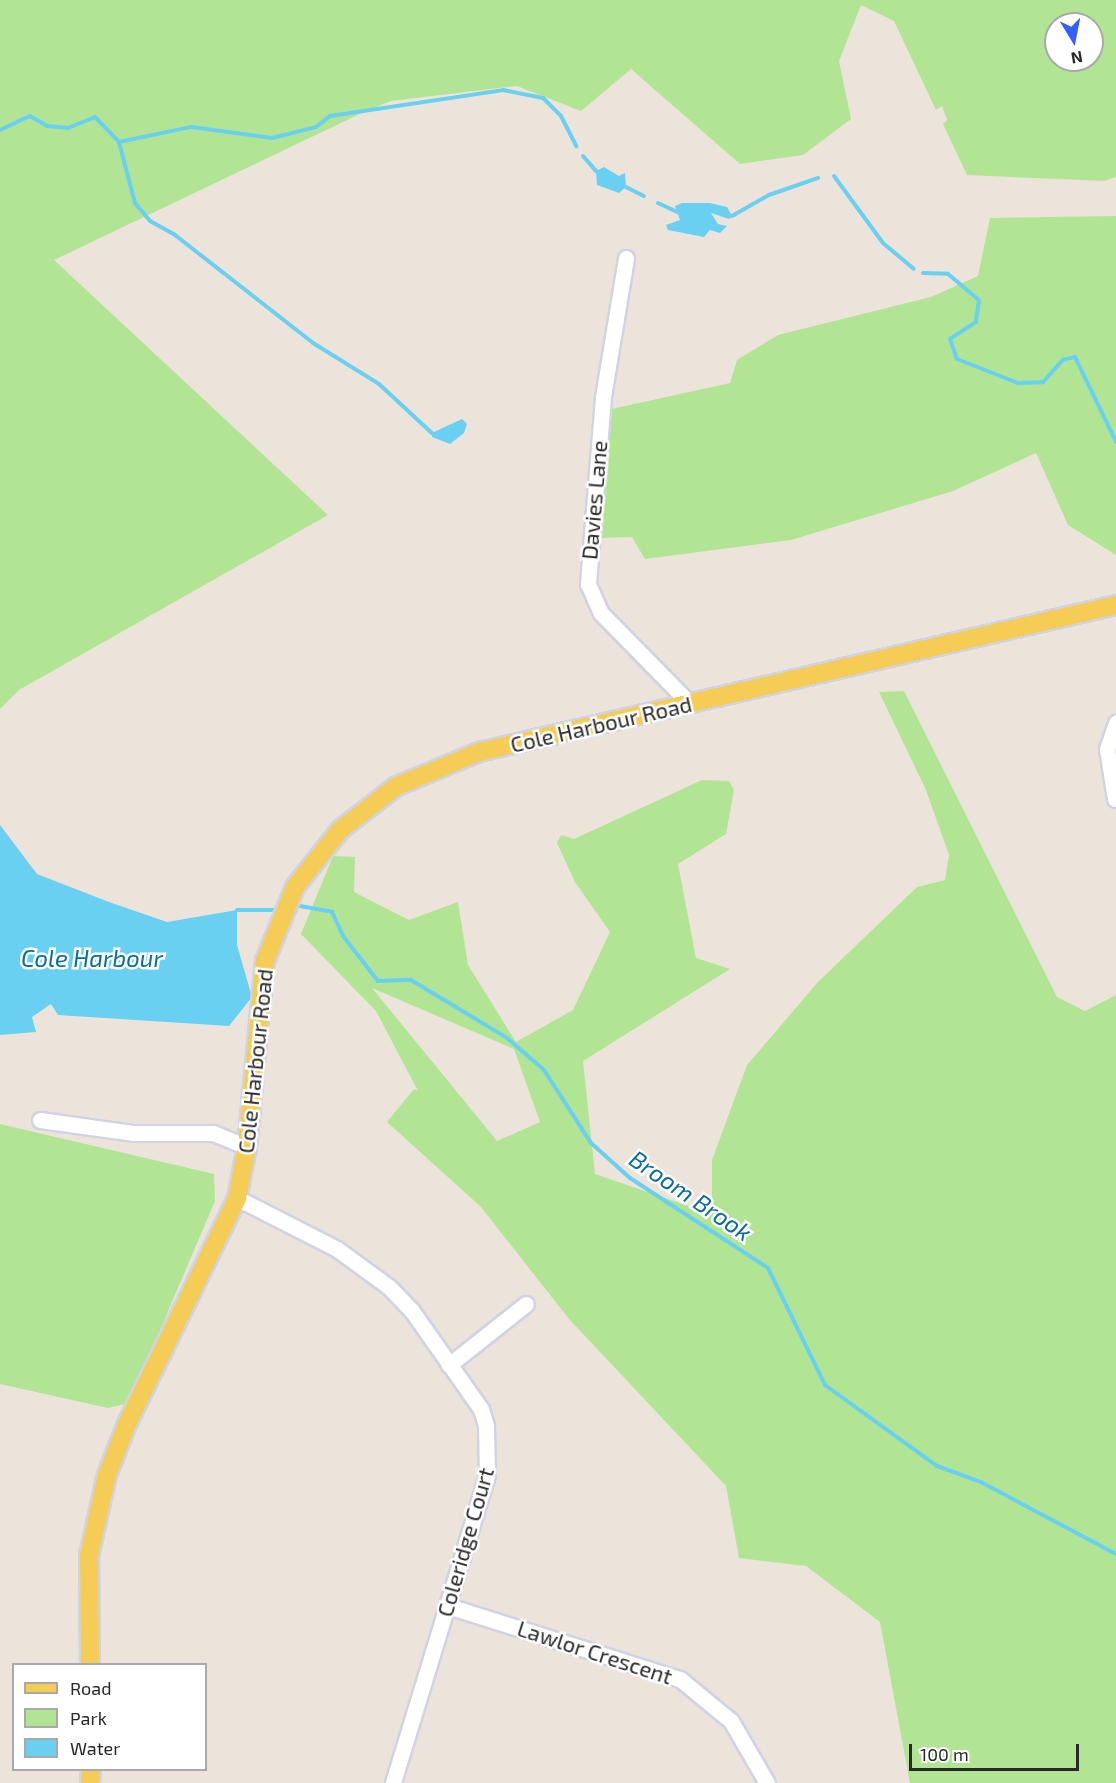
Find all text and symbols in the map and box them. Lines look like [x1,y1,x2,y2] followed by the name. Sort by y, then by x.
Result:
[1044,12,1104,72] north arrow
[1070,48,1084,69] text: N
[576,439,612,561] street label: Davies Lane
[507,690,695,758] street label: Cole Harbour Road
[21,944,163,972] water label: Cole Harbour
[232,967,278,1155] street label: Cole Harbour Road
[624,1144,758,1246] water label: Broom Brook
[431,1464,499,1620] street label: Coleridge Court
[514,1614,676,1690] street label: Lawlor Crescent
[12,1663,207,1771] legend
[70,1677,111,1699] text: Road
[70,1707,107,1729] text: Park
[912,1732,1082,1770] scale bar
[70,1737,120,1759] text: Water
[920,1743,969,1765] text: 100 m

